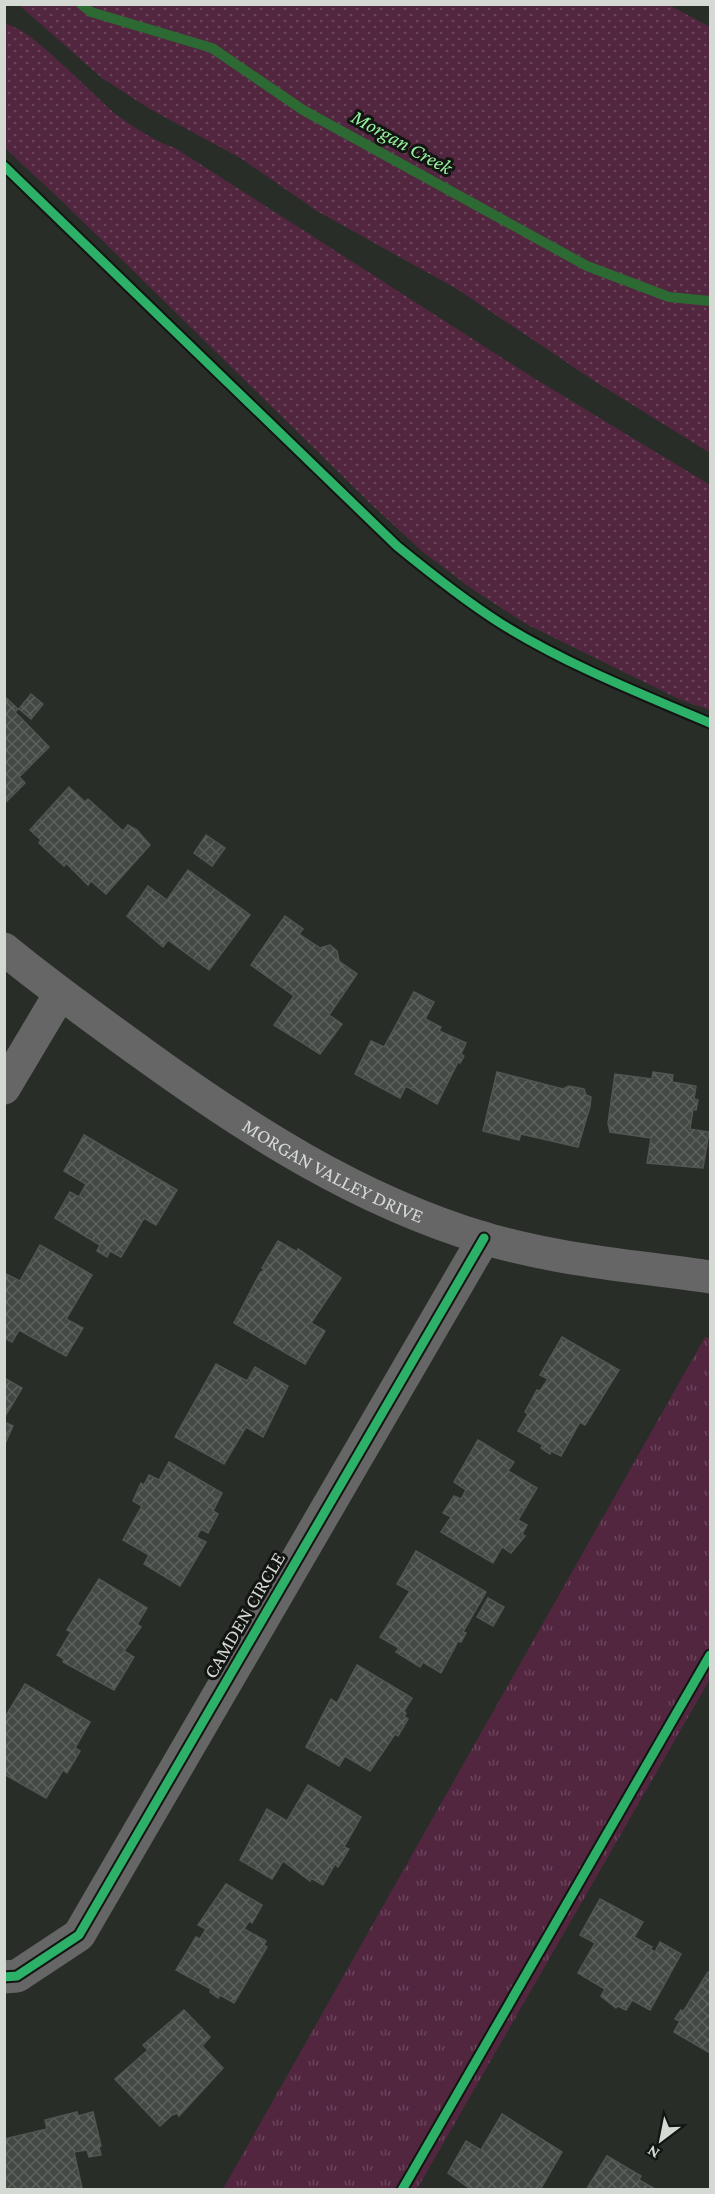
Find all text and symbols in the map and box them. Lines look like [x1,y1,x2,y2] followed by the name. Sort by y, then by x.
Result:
[347,104,457,180] water label: Morgan Creek
[239,1114,427,1227] street label: MORGAN VALLEY DRIVE
[199,1548,289,1682] street label: CAMDEN CIRCLE
[631,2110,691,2170] north arrow
[644,2142,662,2162] text: N

